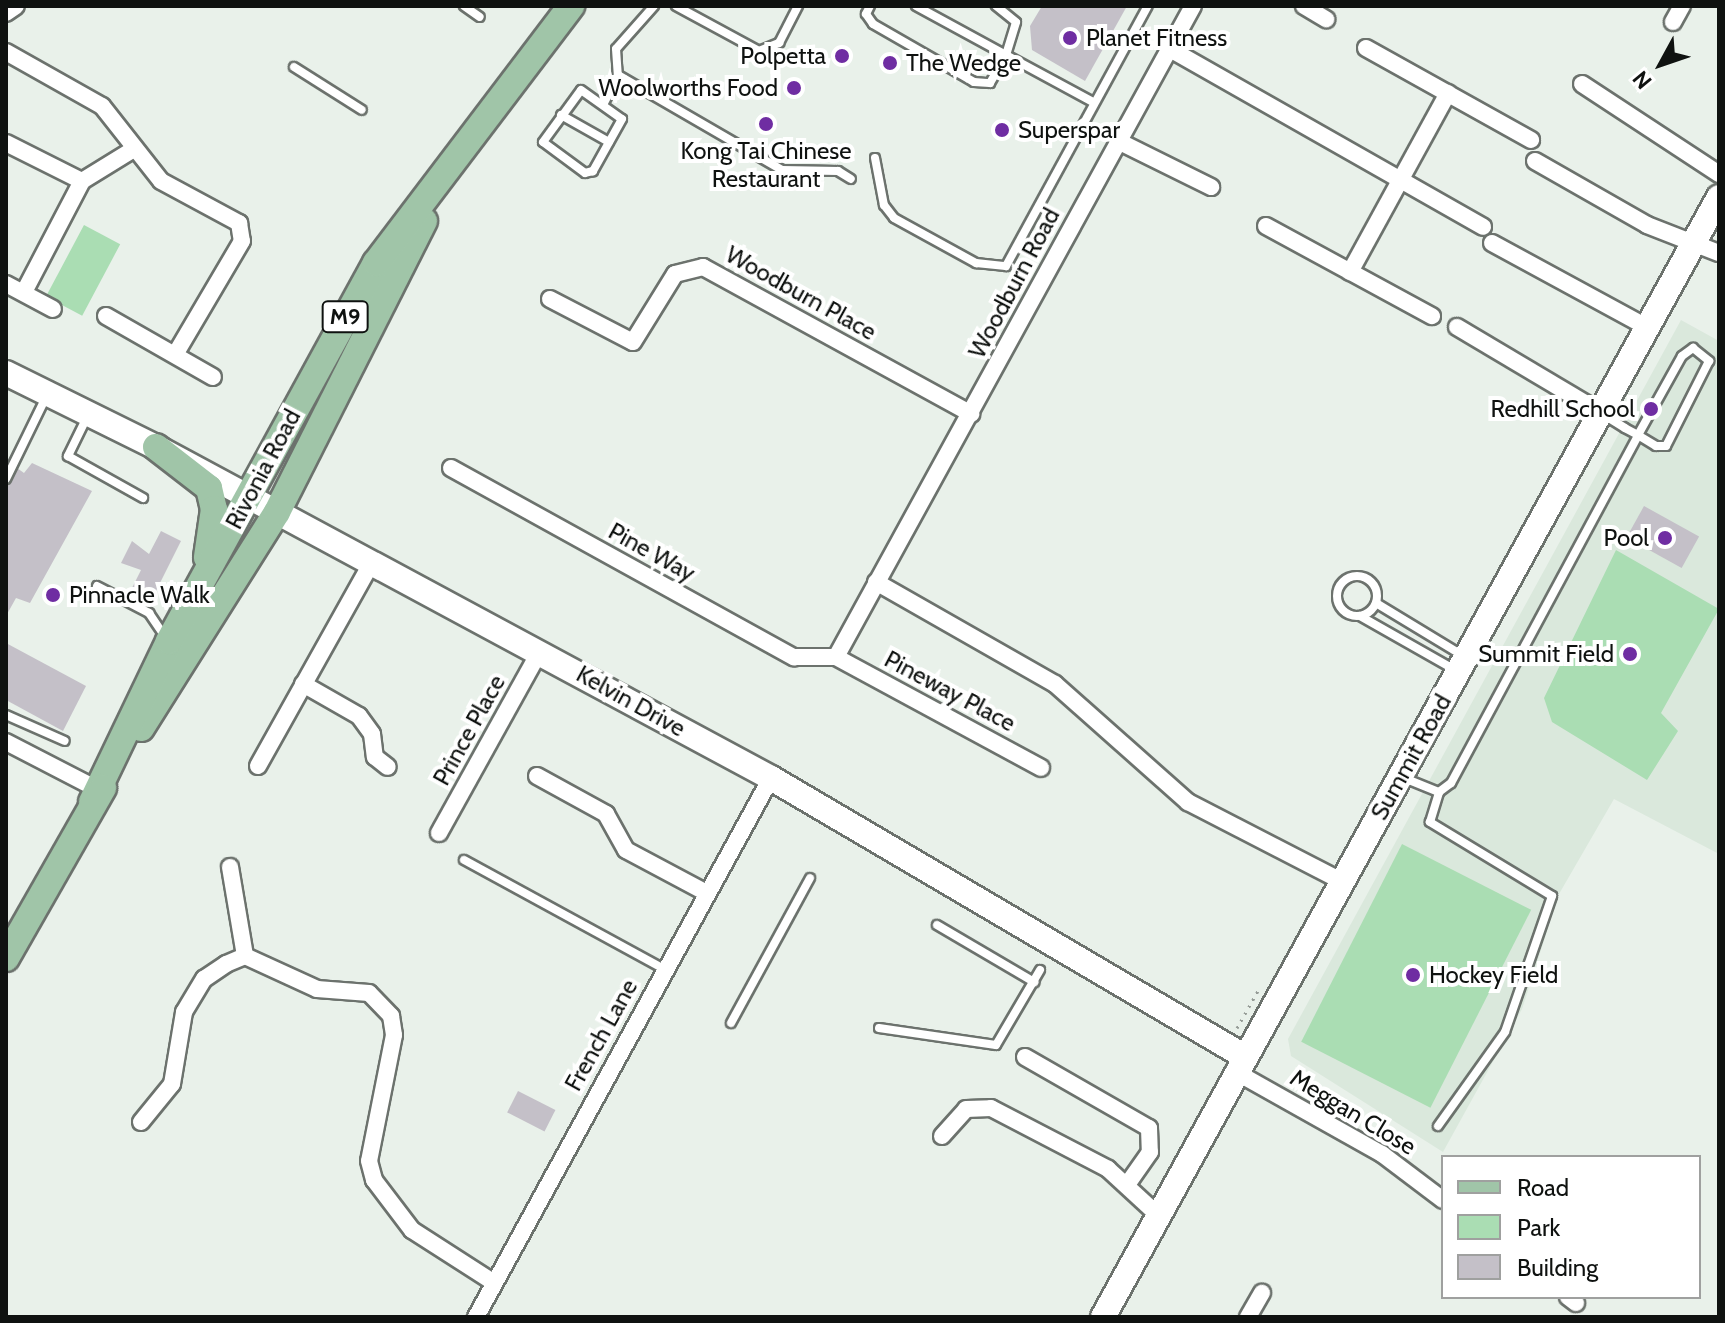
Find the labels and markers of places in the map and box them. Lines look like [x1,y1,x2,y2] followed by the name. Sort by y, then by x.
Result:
[1086,24,1227,52] place label: Planet Fitness
[1061,29,1079,47] marker: Planet Fitness
[740,42,826,70] place label: Polpetta
[833,47,851,65] marker: Polpetta
[906,49,1021,77] place label: The Wedge
[881,54,899,72] marker: The Wedge
[599,74,778,102] place label: Woolworths Food
[785,79,803,97] marker: Woolworths Food
[757,115,775,133] marker: Kong Tai Chinese Restaurant
[1018,116,1120,144] place label: Superspar
[993,121,1011,139] marker: Superspar
[681,137,851,193] place label: Kong Tai Chinese Restaurant
[1491,395,1635,423] place label: Redhill School
[1642,400,1660,418] marker: Redhill School
[1604,524,1649,552] place label: Pool
[1656,529,1674,547] marker: Pool
[69,581,210,609] place label: Pinnacle Walk
[44,586,62,604] marker: Pinnacle Walk
[1478,640,1614,668] place label: Summit Field
[1621,645,1639,663] marker: Summit Field
[1429,961,1558,989] place label: Hockey Field
[1404,966,1422,984] marker: Hockey Field

